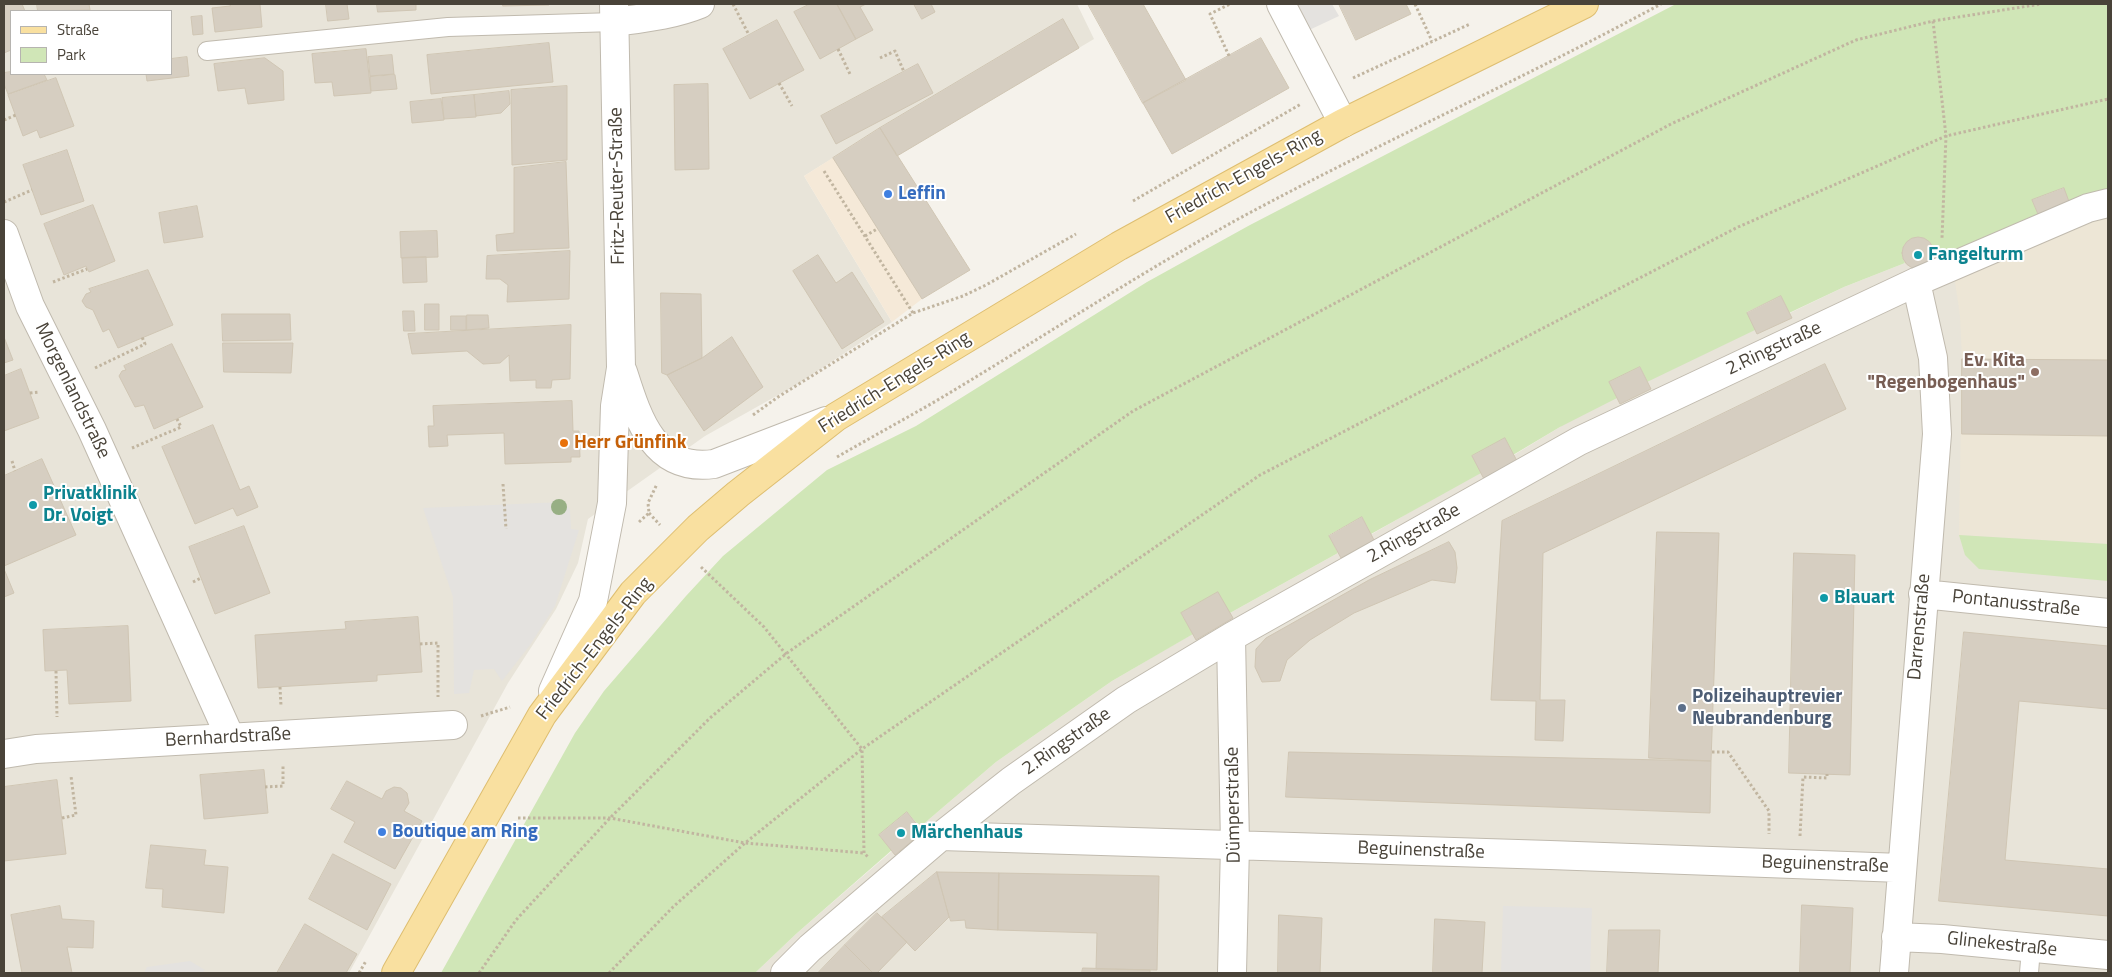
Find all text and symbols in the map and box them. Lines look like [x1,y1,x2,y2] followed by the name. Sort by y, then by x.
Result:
[10,10,172,75] legend
[57,18,99,41] text: Straße
[57,43,86,66] text: Park
[605,107,631,265] street label: Fritz-Reuter-Straße
[1162,125,1326,229] street label: Friedrich-Engels-Ring
[898,183,946,205] place label: Leffin
[882,188,894,200] marker: Leffin
[1928,244,2023,266] place label: Fangelturm
[1912,249,1924,261] marker: Fangelturm
[1723,317,1825,381] street label: 2.Ringstraße
[29,319,115,463] street label: Morgenlandstraße
[815,327,975,439] street label: Friedrich-Engels-Ring
[1867,350,2025,394] place label: Ev. Kita "Regenbogenhaus"
[2029,366,2041,378] marker: Ev. Kita "Regenbogenhaus"
[574,432,686,454] place label: Herr Grünfink
[558,437,570,449] marker: Herr Grünfink
[43,483,137,527] place label: Privatklinik Dr. Voigt
[27,499,39,511] marker: Privatklinik Dr. Voigt
[1364,499,1464,569] street label: 2.Ringstraße
[532,573,658,725] street label: Friedrich-Engels-Ring
[1904,573,1936,681] street label: Darrenstraße
[1951,586,2081,622] street label: Pontanusstraße
[1834,587,1895,609] place label: Blauart
[1818,592,1830,604] marker: Blauart
[1692,686,1842,730] place label: Polizeihauptrevier Neubrandenburg
[1676,702,1688,714] marker: Polizeihauptrevier Neubrandenburg
[1018,703,1116,781] street label: 2.Ringstraße
[164,723,292,753] street label: Bernhardstraße
[1222,747,1246,863] street label: Dümperstraße
[392,821,538,843] place label: Boutique am Ring
[911,822,1023,844] place label: Märchenhaus
[376,826,388,838] marker: Boutique am Ring
[895,827,907,839] marker: Märchenhaus
[1357,837,1485,865] street label: Beguinenstraße
[1761,851,1889,879] street label: Beguinenstraße
[1946,928,2058,962] street label: Glinekestraße

